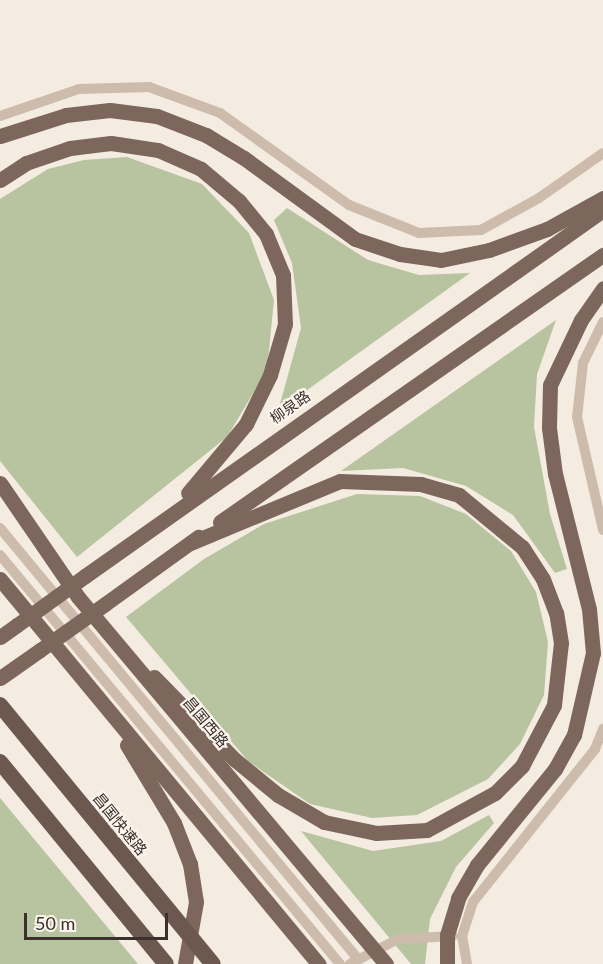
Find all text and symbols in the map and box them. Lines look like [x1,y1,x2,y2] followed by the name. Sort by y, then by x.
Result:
[266,387,314,427] street label: 柳泉路
[180,693,232,751] street label: 昌国西路
[89,789,151,859] street label: 昌国快速路
[27,901,171,939] scale bar
[35,912,75,934] text: 50 m

